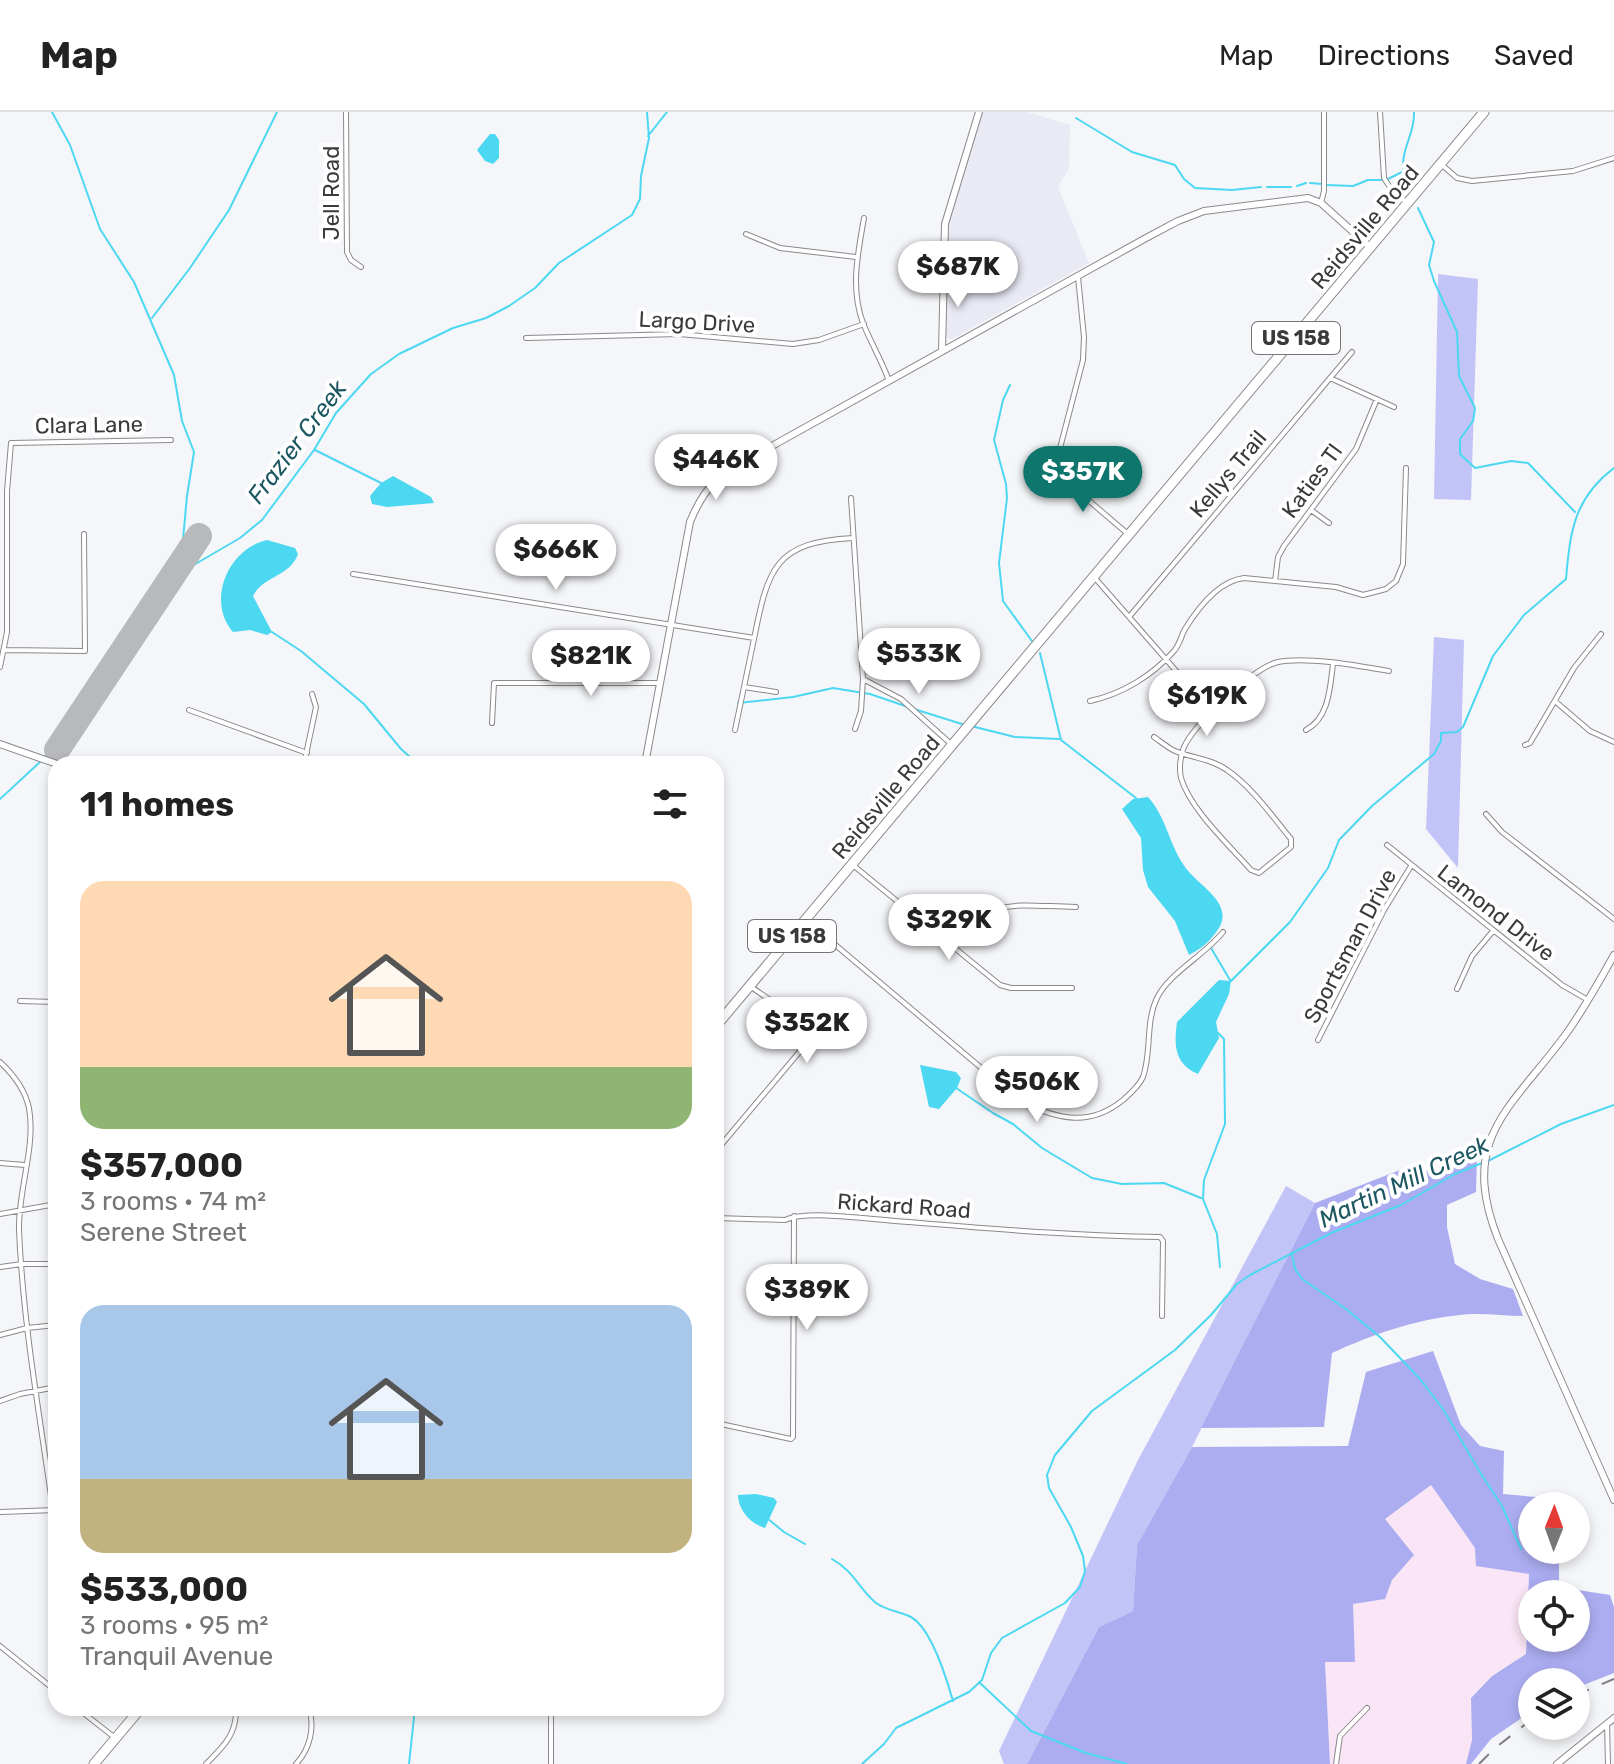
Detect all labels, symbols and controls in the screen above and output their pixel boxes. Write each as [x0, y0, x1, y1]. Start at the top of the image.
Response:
text: Map [40, 32, 118, 78]
text: Map [1219, 39, 1273, 72]
text: Directions [1317, 39, 1450, 72]
text: Saved [1494, 39, 1574, 72]
street label: Jell Road [318, 146, 345, 240]
street label: Reidsville Road [1305, 159, 1425, 295]
pin: $687K [902, 241, 1014, 309]
text: $687K [916, 251, 1000, 282]
street label: Largo Drive [638, 305, 756, 339]
road number: US 158 [1252, 322, 1340, 354]
water label: Frazier Creek [242, 374, 353, 509]
street label: Clara Lane [35, 411, 143, 439]
street label: Kellys Trail [1184, 425, 1272, 523]
pin: $446K [660, 434, 772, 502]
street label: Katies Tl [1276, 439, 1348, 523]
text: $446K [672, 444, 760, 475]
pin: $357K [1027, 446, 1139, 514]
text: $357K [1041, 456, 1125, 487]
pin: $666K [500, 524, 612, 592]
text: $666K [513, 534, 599, 565]
pin: $533K [863, 628, 975, 696]
pin: $821K [535, 630, 647, 698]
text: $533K [876, 638, 962, 669]
text: $821K [550, 640, 632, 671]
pin: $619K [1151, 670, 1263, 738]
text: $619K [1167, 680, 1247, 711]
street label: Reidsville Road [826, 729, 946, 865]
icon: filters [648, 782, 692, 826]
text: 11 homes [80, 784, 234, 825]
street label: Lamond Drive [1432, 859, 1560, 967]
street label: Sportsman Drive [1298, 864, 1402, 1028]
pin: $329K [893, 894, 1005, 962]
text: $329K [906, 904, 992, 935]
road number: US 158 [748, 920, 836, 952]
icon: home [314, 933, 458, 1077]
pin: $352K [751, 997, 863, 1065]
text: $352K [764, 1007, 850, 1038]
pin: $506K [981, 1056, 1093, 1124]
text: $506K [994, 1066, 1080, 1097]
water label: Martin Mill Creek [1314, 1130, 1494, 1234]
text: $357,000 [80, 1145, 243, 1186]
text: 3 rooms · 74 m² [80, 1186, 266, 1217]
street label: Rickard Road [836, 1188, 972, 1224]
text: Serene Street [80, 1217, 247, 1248]
pin: $389K [751, 1264, 863, 1332]
text: $389K [764, 1274, 850, 1305]
icon: home [314, 1357, 458, 1501]
north arrow [1518, 1492, 1590, 1564]
map controls [1518, 1492, 1590, 1740]
text: $533,000 [80, 1569, 248, 1610]
button: locate [1518, 1580, 1590, 1652]
text: 3 rooms · 95 m² [80, 1610, 268, 1641]
text: Tranquil Avenue [80, 1641, 273, 1672]
button: layers [1518, 1668, 1590, 1740]

